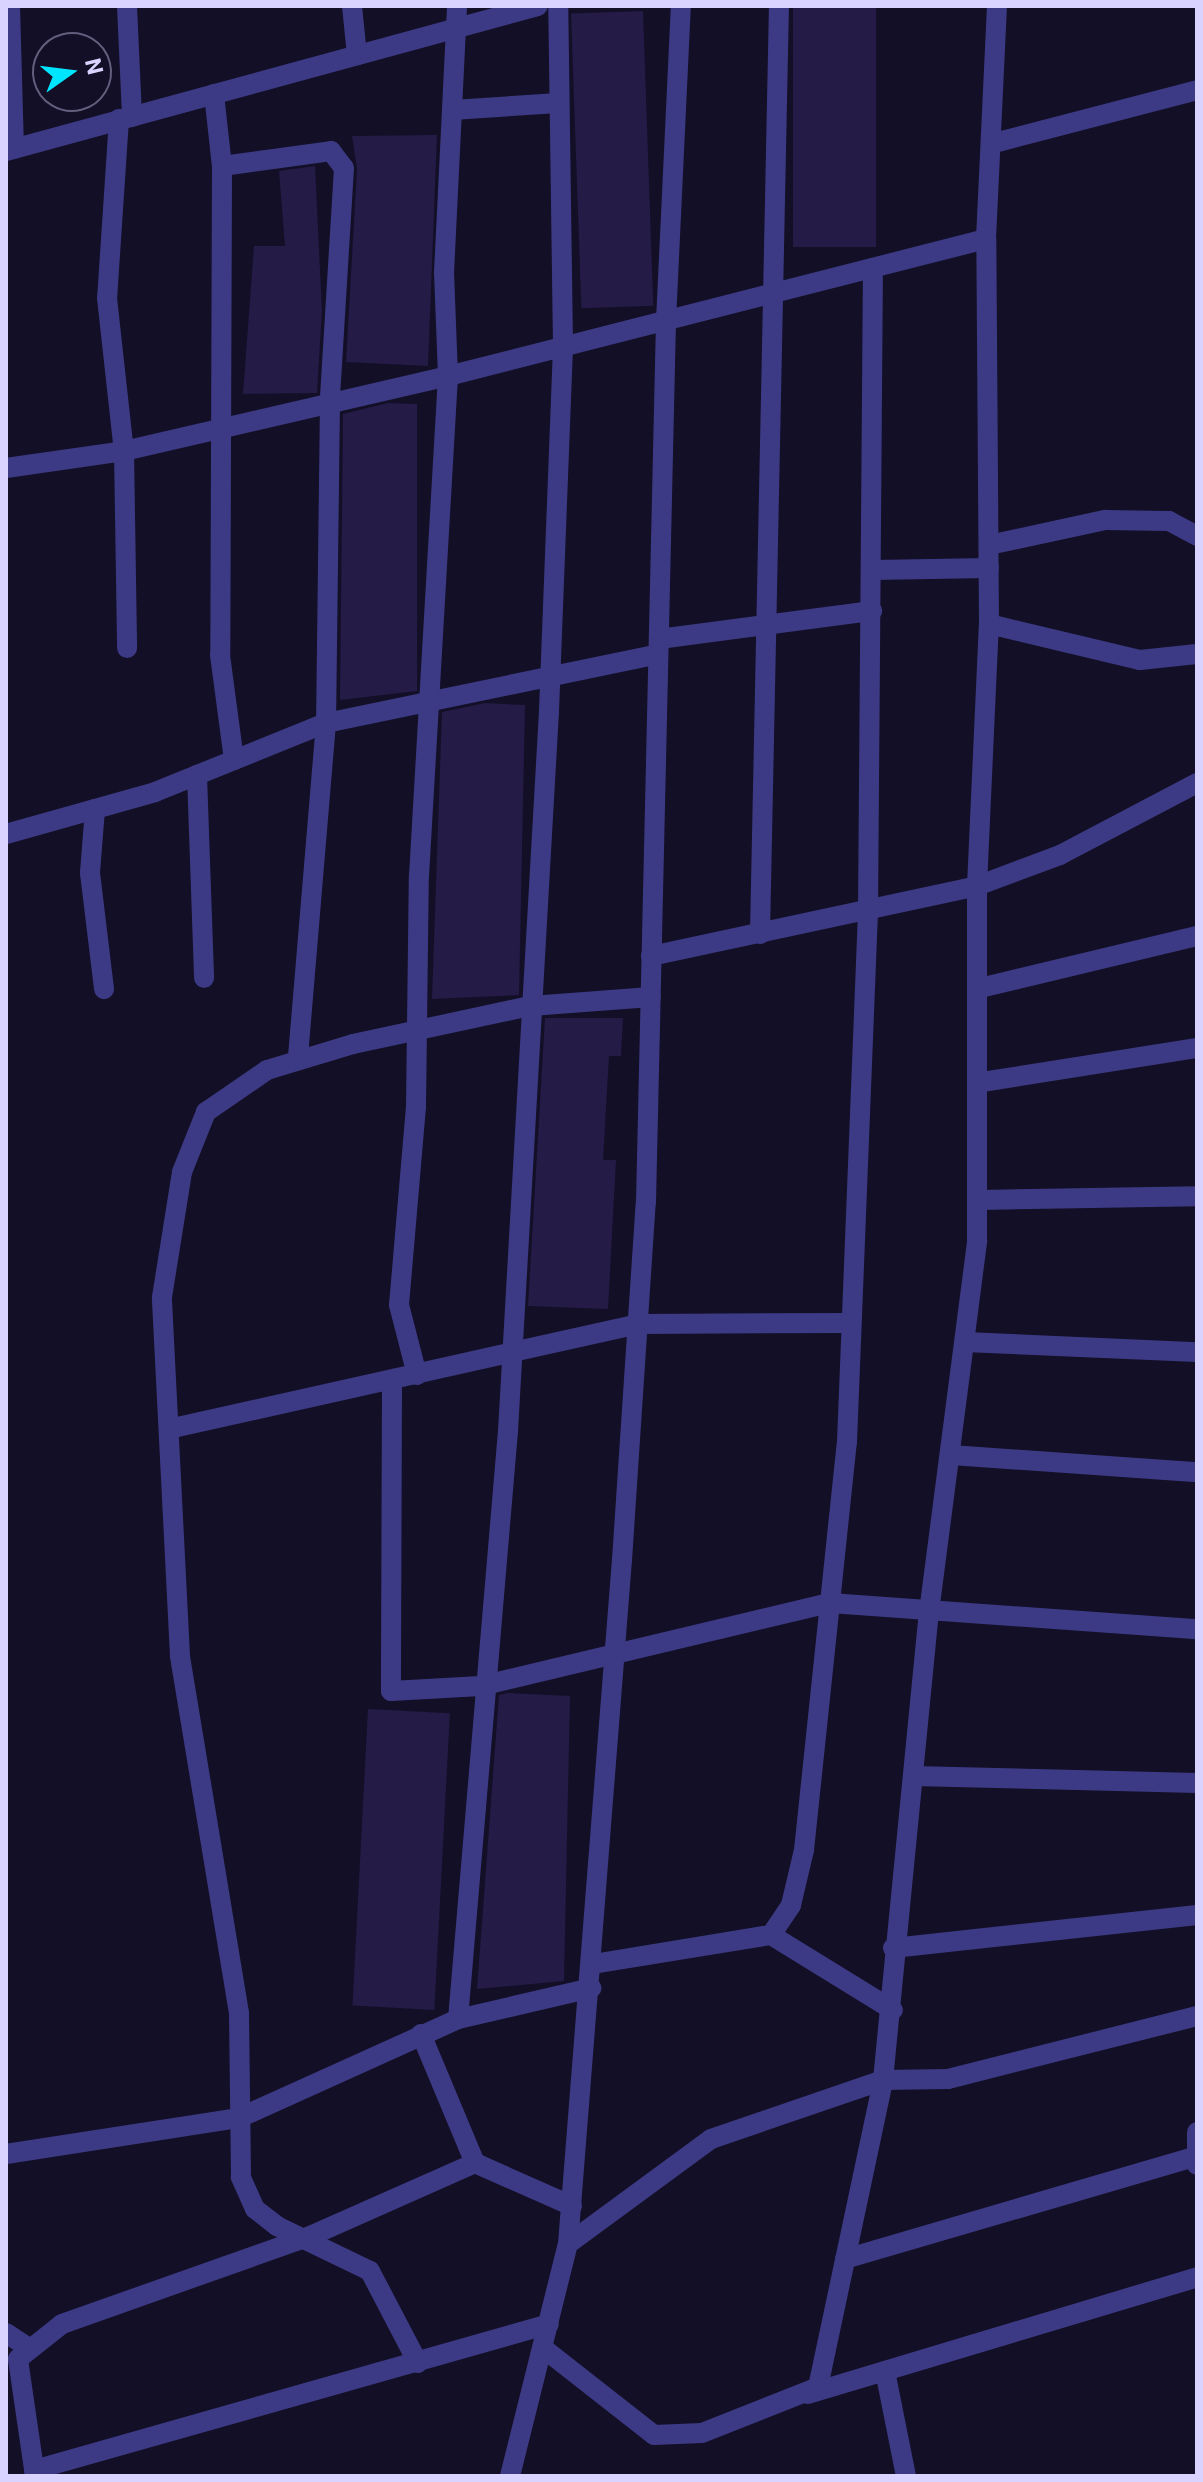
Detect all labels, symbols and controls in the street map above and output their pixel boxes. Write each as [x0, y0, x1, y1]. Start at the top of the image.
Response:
north arrow [32, 32, 112, 112]
text: N [80, 56, 108, 77]

